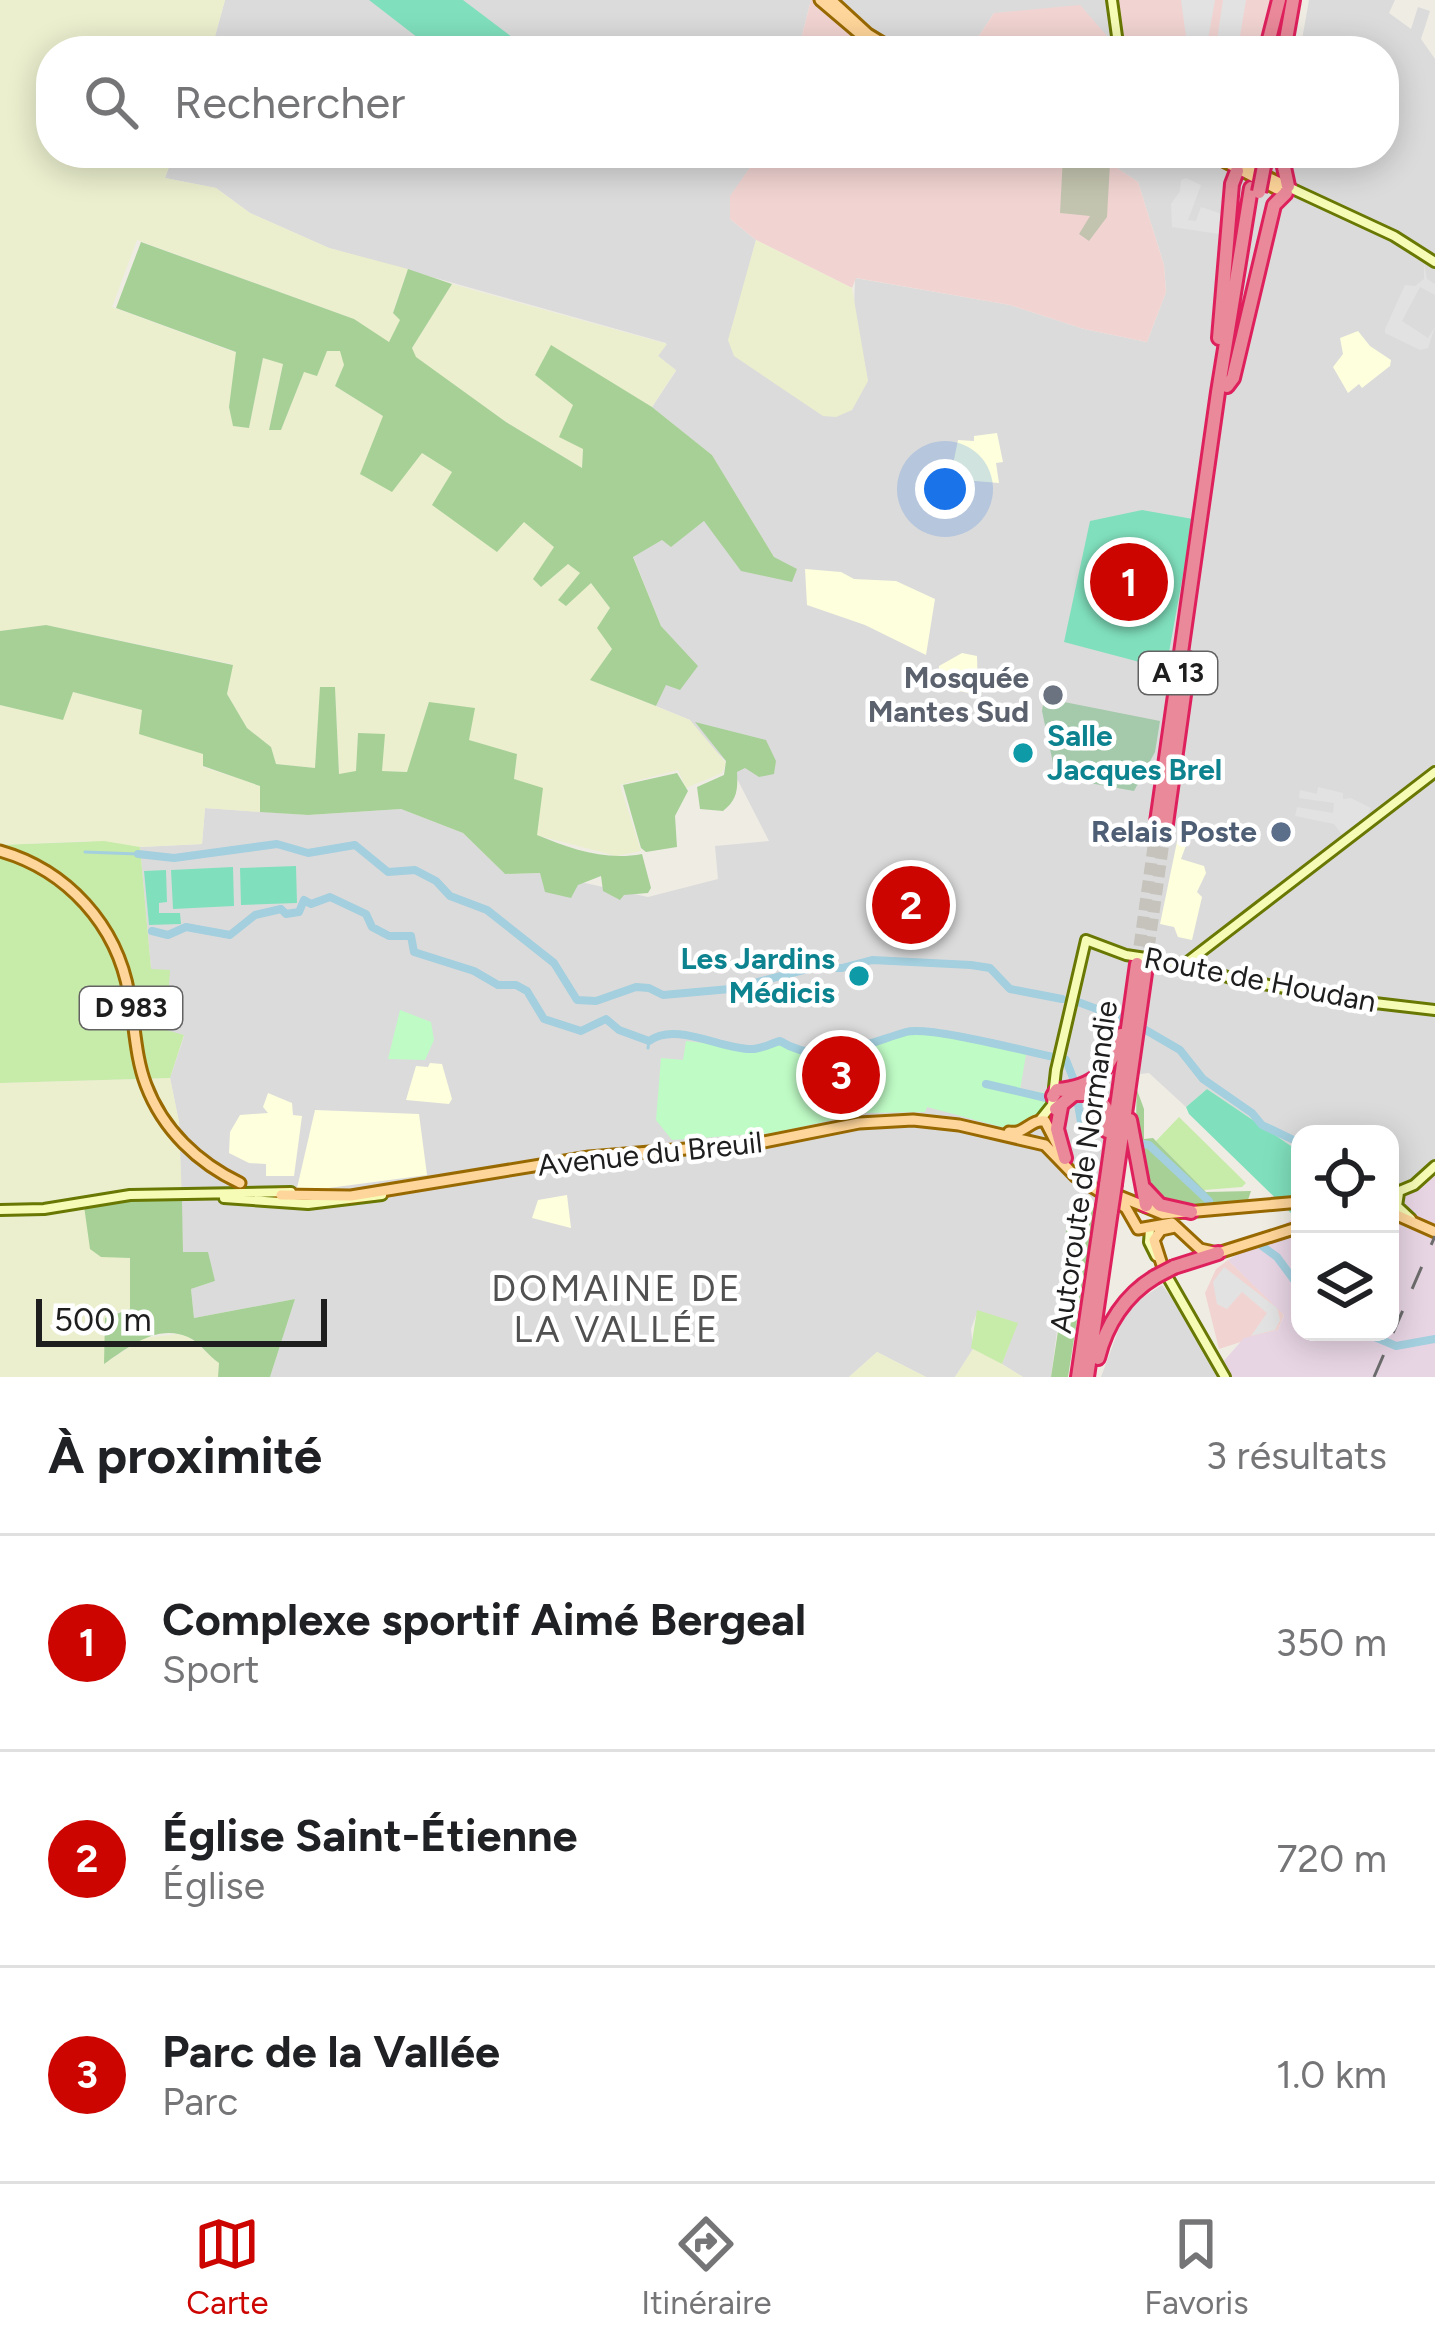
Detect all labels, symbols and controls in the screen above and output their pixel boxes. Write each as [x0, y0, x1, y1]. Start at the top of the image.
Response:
search box [36, 36, 1399, 168]
icon: search [78, 69, 144, 135]
text: Rechercher [174, 75, 405, 129]
your location [915, 459, 975, 519]
pin: 1 [1090, 537, 1168, 627]
road number: A 13 [1139, 652, 1217, 694]
place label: Mosquée Mantes Sud [868, 659, 1029, 730]
marker: Mosquée Mantes Sud [1040, 682, 1066, 708]
place label: Salle Jacques Brel [1047, 717, 1222, 788]
marker: Salle Jacques Brel [1010, 740, 1036, 766]
place label: Relais Poste [1091, 813, 1257, 850]
marker: Relais Poste [1268, 819, 1294, 845]
pin: 2 [872, 860, 950, 950]
street label: Route de Houdan [1141, 939, 1379, 1020]
place label: Les Jardins Médicis [681, 940, 835, 1011]
marker: Les Jardins Médicis [846, 963, 872, 989]
road number: D 983 [80, 987, 182, 1029]
street label: Autoroute de Normandie [1042, 998, 1125, 1336]
pin: 3 [802, 1030, 880, 1120]
street label: Avenue du Breuil [536, 1123, 764, 1184]
map controls [1291, 1125, 1399, 1341]
button: locate [1291, 1125, 1399, 1233]
button: layers [1291, 1233, 1399, 1341]
district label: DOMAINE DE LA VALLÉE [491, 1267, 743, 1351]
scale bar [36, 1293, 327, 1346]
text: 500 m [54, 1300, 152, 1339]
text: À proximité [48, 1425, 322, 1486]
text: 3 résultats [1206, 1432, 1387, 1479]
text: Complexe sportif Aimé Bergeal [162, 1592, 806, 1646]
text: 1 [79, 1619, 95, 1666]
text: 350 m [1276, 1619, 1387, 1666]
text: Sport [162, 1646, 260, 1693]
text: Église Saint-Étienne [162, 1808, 578, 1862]
text: 2 [76, 1835, 98, 1882]
text: 720 m [1276, 1835, 1387, 1882]
text: Église [162, 1862, 265, 1909]
text: Parc de la Vallée [162, 2024, 500, 2078]
text: 3 [76, 2051, 98, 2098]
text: 1.0 km [1276, 2051, 1387, 2098]
text: Parc [162, 2078, 238, 2125]
tab: Carte [186, 2211, 269, 2322]
tab: Itinéraire [641, 2211, 772, 2322]
tab: Favoris [1144, 2211, 1249, 2322]

